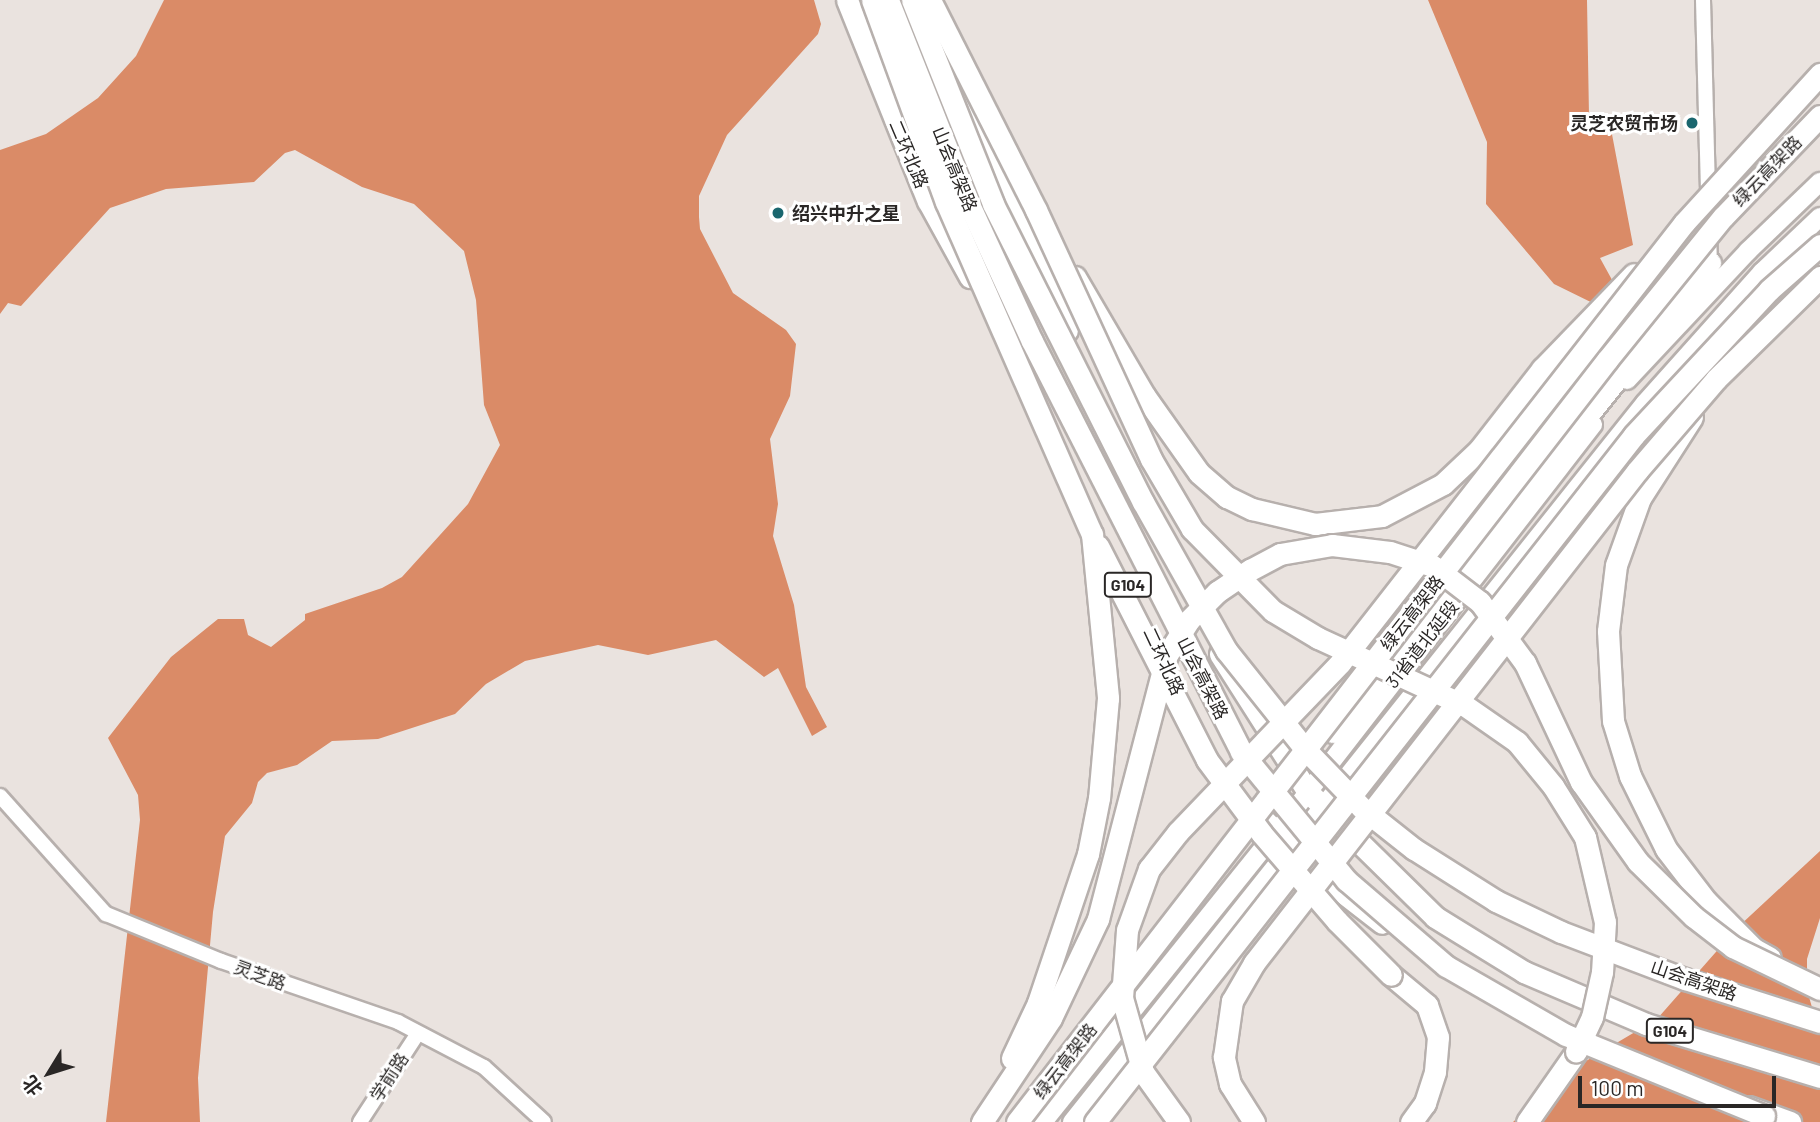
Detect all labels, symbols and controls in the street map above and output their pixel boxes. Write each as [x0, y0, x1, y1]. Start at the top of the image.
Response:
place label: 灵芝农贸市场 [1570, 112, 1678, 134]
marker: 灵芝农贸市场 [1684, 115, 1700, 131]
street label: 二环北路 [885, 117, 933, 191]
street label: 山会高架路 [928, 123, 982, 215]
street label: 绿云高架路 [1728, 131, 1806, 211]
place label: 绍兴中升之星 [792, 202, 900, 224]
marker: 绍兴中升之星 [770, 205, 786, 221]
street label: 绿云高架路 [1376, 571, 1448, 655]
road number: G104 [1104, 572, 1152, 598]
street label: 31省道北延段 [1381, 596, 1463, 692]
street label: 二环北路 [1139, 624, 1189, 698]
street label: 山会高架路 [1173, 633, 1233, 723]
street label: 山会高架路 [1648, 955, 1740, 1005]
street label: 灵芝路 [231, 956, 289, 994]
road number: G104 [1646, 1018, 1694, 1044]
street label: 绿云高架路 [1029, 1019, 1101, 1103]
north arrow [14, 1038, 84, 1108]
street label: 学前路 [365, 1048, 413, 1106]
scale bar [1582, 1062, 1780, 1106]
text: 北 [17, 1072, 47, 1101]
text: 100 m [1591, 1075, 1644, 1100]

